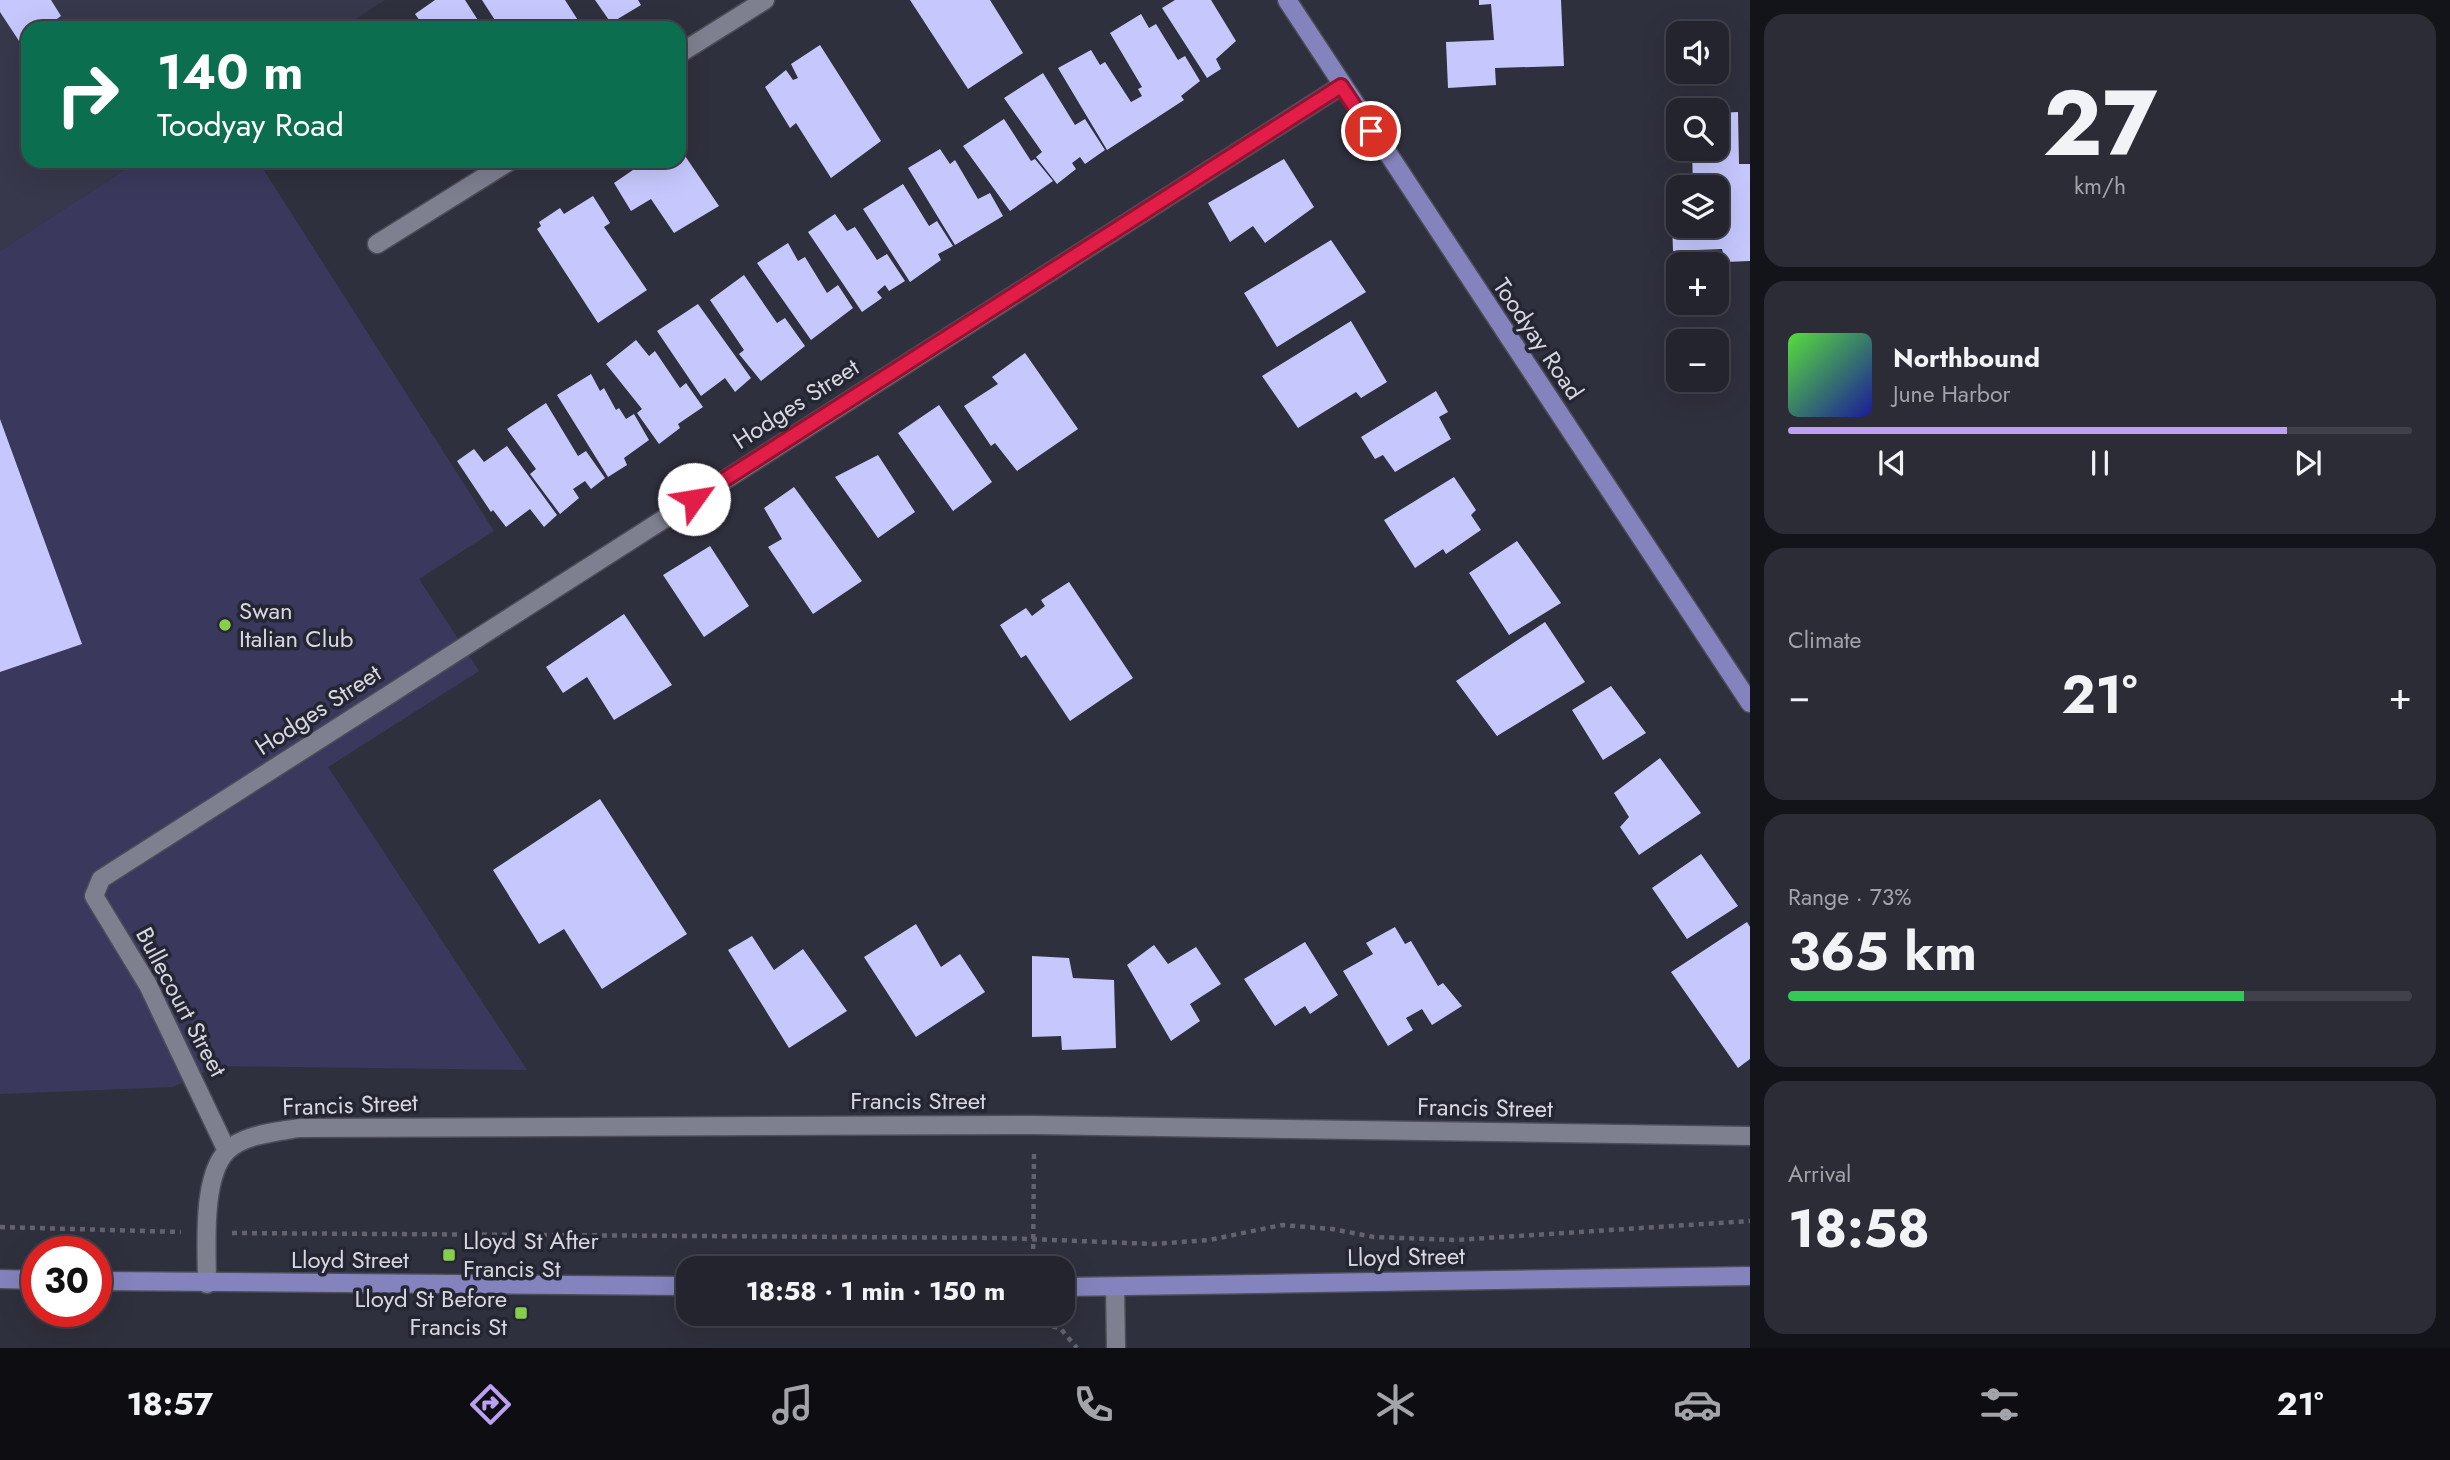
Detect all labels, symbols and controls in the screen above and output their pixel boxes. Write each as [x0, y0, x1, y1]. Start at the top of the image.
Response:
map controls [1666, 21, 1729, 392]
button: sound [1666, 21, 1729, 84]
text: 140 m [157, 37, 303, 107]
icon: right [42, 49, 133, 140]
text: 27 [2043, 58, 2157, 189]
button: search [1666, 98, 1729, 161]
pin [1341, 101, 1401, 161]
text: Toodyay Road [157, 102, 344, 148]
icon: arrive [1352, 112, 1390, 150]
text: km/h [2074, 169, 2126, 203]
button: layers [1666, 175, 1729, 238]
button: + [1666, 252, 1729, 315]
street label: Toodyay Road [1485, 271, 1592, 407]
button: − [1666, 329, 1729, 392]
text: Northbound [1893, 339, 2040, 377]
street label: Hodges Street [726, 350, 866, 458]
text: June Harbor [1893, 377, 2010, 411]
icon: previous [1873, 444, 1911, 482]
icon: pause [2081, 444, 2119, 482]
icon: next [2289, 444, 2327, 482]
position arrow [657, 462, 731, 536]
place label: Swan Italian Club [239, 593, 354, 656]
marker: Swan Italian Club [217, 617, 233, 633]
text: Climate [1788, 623, 1861, 657]
street label: Hodges Street [248, 656, 388, 764]
text: 21° [2062, 657, 2138, 733]
text: − [1788, 668, 1810, 723]
text: + [2389, 668, 2412, 723]
text: Range · 73% [1788, 880, 1912, 914]
text: 365 km [1788, 914, 1977, 990]
street label: Bullecourt Street [127, 921, 236, 1083]
street label: Francis Street [850, 1083, 986, 1118]
street label: Francis Street [282, 1085, 419, 1124]
street label: Francis Street [1417, 1089, 1553, 1126]
text: Arrival [1788, 1157, 1851, 1191]
text: 18:58 [1788, 1191, 1930, 1267]
place label: Lloyd St After Francis St [463, 1223, 599, 1286]
speed limit sign: 30 [21, 1236, 112, 1327]
street label: Lloyd Street [1347, 1238, 1465, 1275]
street label: Lloyd Street [291, 1242, 409, 1277]
marker: Lloyd St After Francis St [441, 1247, 457, 1263]
text: 18:58 · 1 min · 150 m [746, 1272, 1005, 1310]
place label: Lloyd St Before Francis St [354, 1281, 507, 1344]
marker: Lloyd St Before Francis St [513, 1305, 529, 1321]
icon: directions [466, 1380, 515, 1429]
icon: music [768, 1380, 817, 1429]
icon: phone [1069, 1380, 1118, 1429]
icon: climate [1371, 1380, 1420, 1429]
icon: car [1673, 1380, 1722, 1429]
icon: filters [1975, 1380, 2024, 1429]
text: 18:57 [126, 1381, 213, 1427]
text: 21° [2277, 1381, 2323, 1427]

